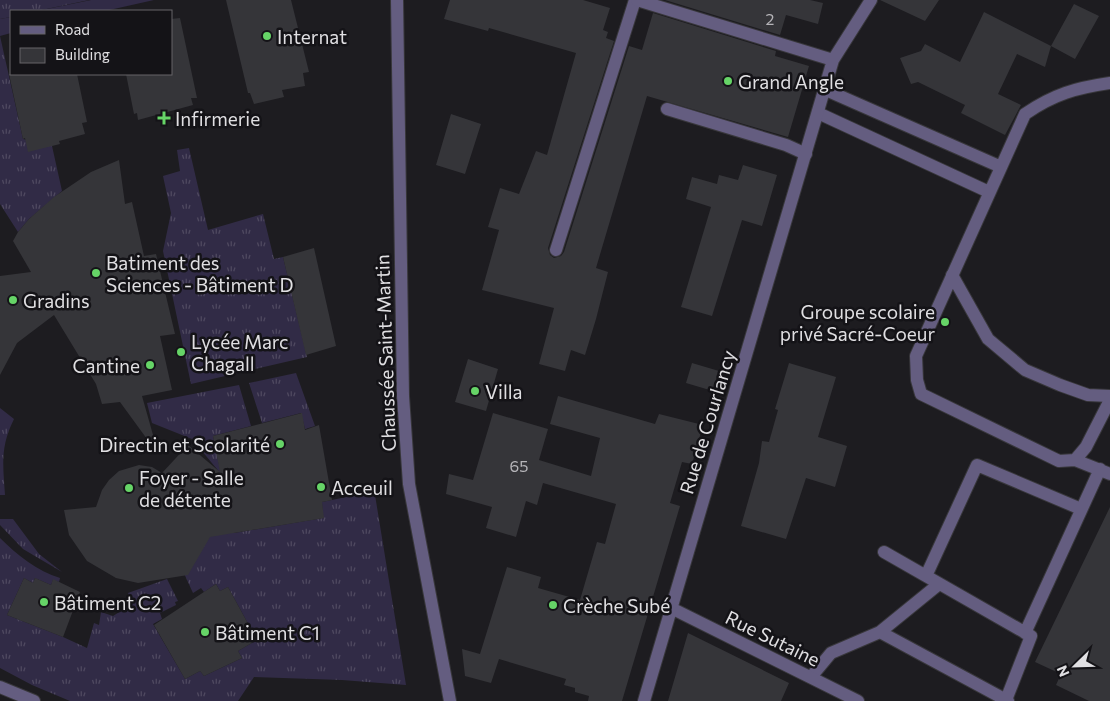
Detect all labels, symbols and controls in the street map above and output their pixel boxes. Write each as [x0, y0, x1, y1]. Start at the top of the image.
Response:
house number: 2 [766, 9, 775, 28]
legend [10, 10, 172, 75]
text: Road [55, 20, 90, 38]
place label: Internat [277, 25, 347, 48]
marker: Internat [261, 30, 273, 42]
text: Building [55, 45, 110, 63]
place label: Grand Angle [738, 70, 844, 93]
marker: Grand Angle [722, 75, 734, 87]
place label: Infirmerie [175, 107, 260, 130]
marker: Infirmerie [157, 111, 171, 125]
place label: Batiment des Sciences - Bâtiment D [106, 251, 293, 296]
street label: Chaussée Saint-Martin [370, 254, 400, 452]
marker: Batiment des Sciences - Bâtiment D [90, 267, 102, 279]
place label: Gradins [23, 289, 90, 312]
marker: Gradins [7, 294, 19, 306]
place label: Groupe scolaire privé Sacré-Coeur [780, 300, 935, 345]
marker: Groupe scolaire privé Sacré-Coeur [939, 316, 951, 328]
place label: Lycée Marc Chagall [191, 330, 289, 375]
marker: Lycée Marc Chagall [175, 346, 187, 358]
street label: Rue de Courlancy [674, 347, 740, 497]
place label: Cantine [73, 354, 140, 377]
marker: Cantine [144, 359, 156, 371]
place label: Villa [485, 380, 523, 403]
marker: Villa [469, 385, 481, 397]
place label: Directin et Scolarité [99, 433, 270, 456]
marker: Directin et Scolarité [274, 438, 286, 450]
house number: 65 [510, 456, 528, 475]
place label: Foyer - Salle de détente [139, 466, 244, 511]
place label: Acceuil [331, 476, 393, 499]
marker: Acceuil [315, 481, 327, 493]
marker: Foyer - Salle de détente [123, 482, 135, 494]
place label: Bâtiment C2 [54, 591, 161, 614]
place label: Crèche Subé [563, 594, 670, 617]
marker: Bâtiment C2 [38, 596, 50, 608]
marker: Crèche Subé [547, 599, 559, 611]
street label: Rue Sutaine [722, 605, 824, 671]
place label: Bâtiment C1 [215, 621, 320, 644]
marker: Bâtiment C1 [199, 626, 211, 638]
north arrow [1050, 641, 1100, 691]
text: N [1053, 663, 1072, 679]

